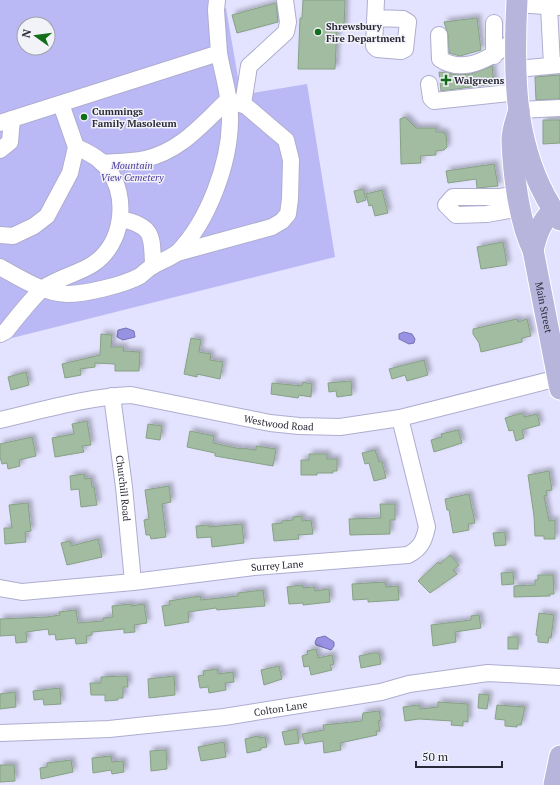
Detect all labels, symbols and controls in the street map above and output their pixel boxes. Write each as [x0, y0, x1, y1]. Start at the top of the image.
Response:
north arrow [16, 16, 56, 56]
place label: Shrewsbury Fire Department [326, 20, 405, 45]
text: N [18, 27, 34, 39]
marker: Shrewsbury Fire Department [313, 27, 323, 37]
place label: Walgreens [454, 74, 505, 87]
marker: Walgreens [441, 75, 451, 85]
place label: Cummings Family Masoleum [92, 105, 177, 130]
marker: Cummings Family Masoleum [79, 112, 89, 122]
park label: Mountain View Cemetery [101, 159, 164, 184]
street label: Main Street [533, 281, 556, 334]
street label: Westwood Road [243, 411, 314, 433]
street label: Churchill Road [113, 454, 134, 522]
street label: Surrey Lane [250, 557, 304, 574]
street label: Colton Lane [253, 697, 308, 719]
scale bar [416, 743, 502, 769]
text: 50 m [422, 749, 449, 764]

